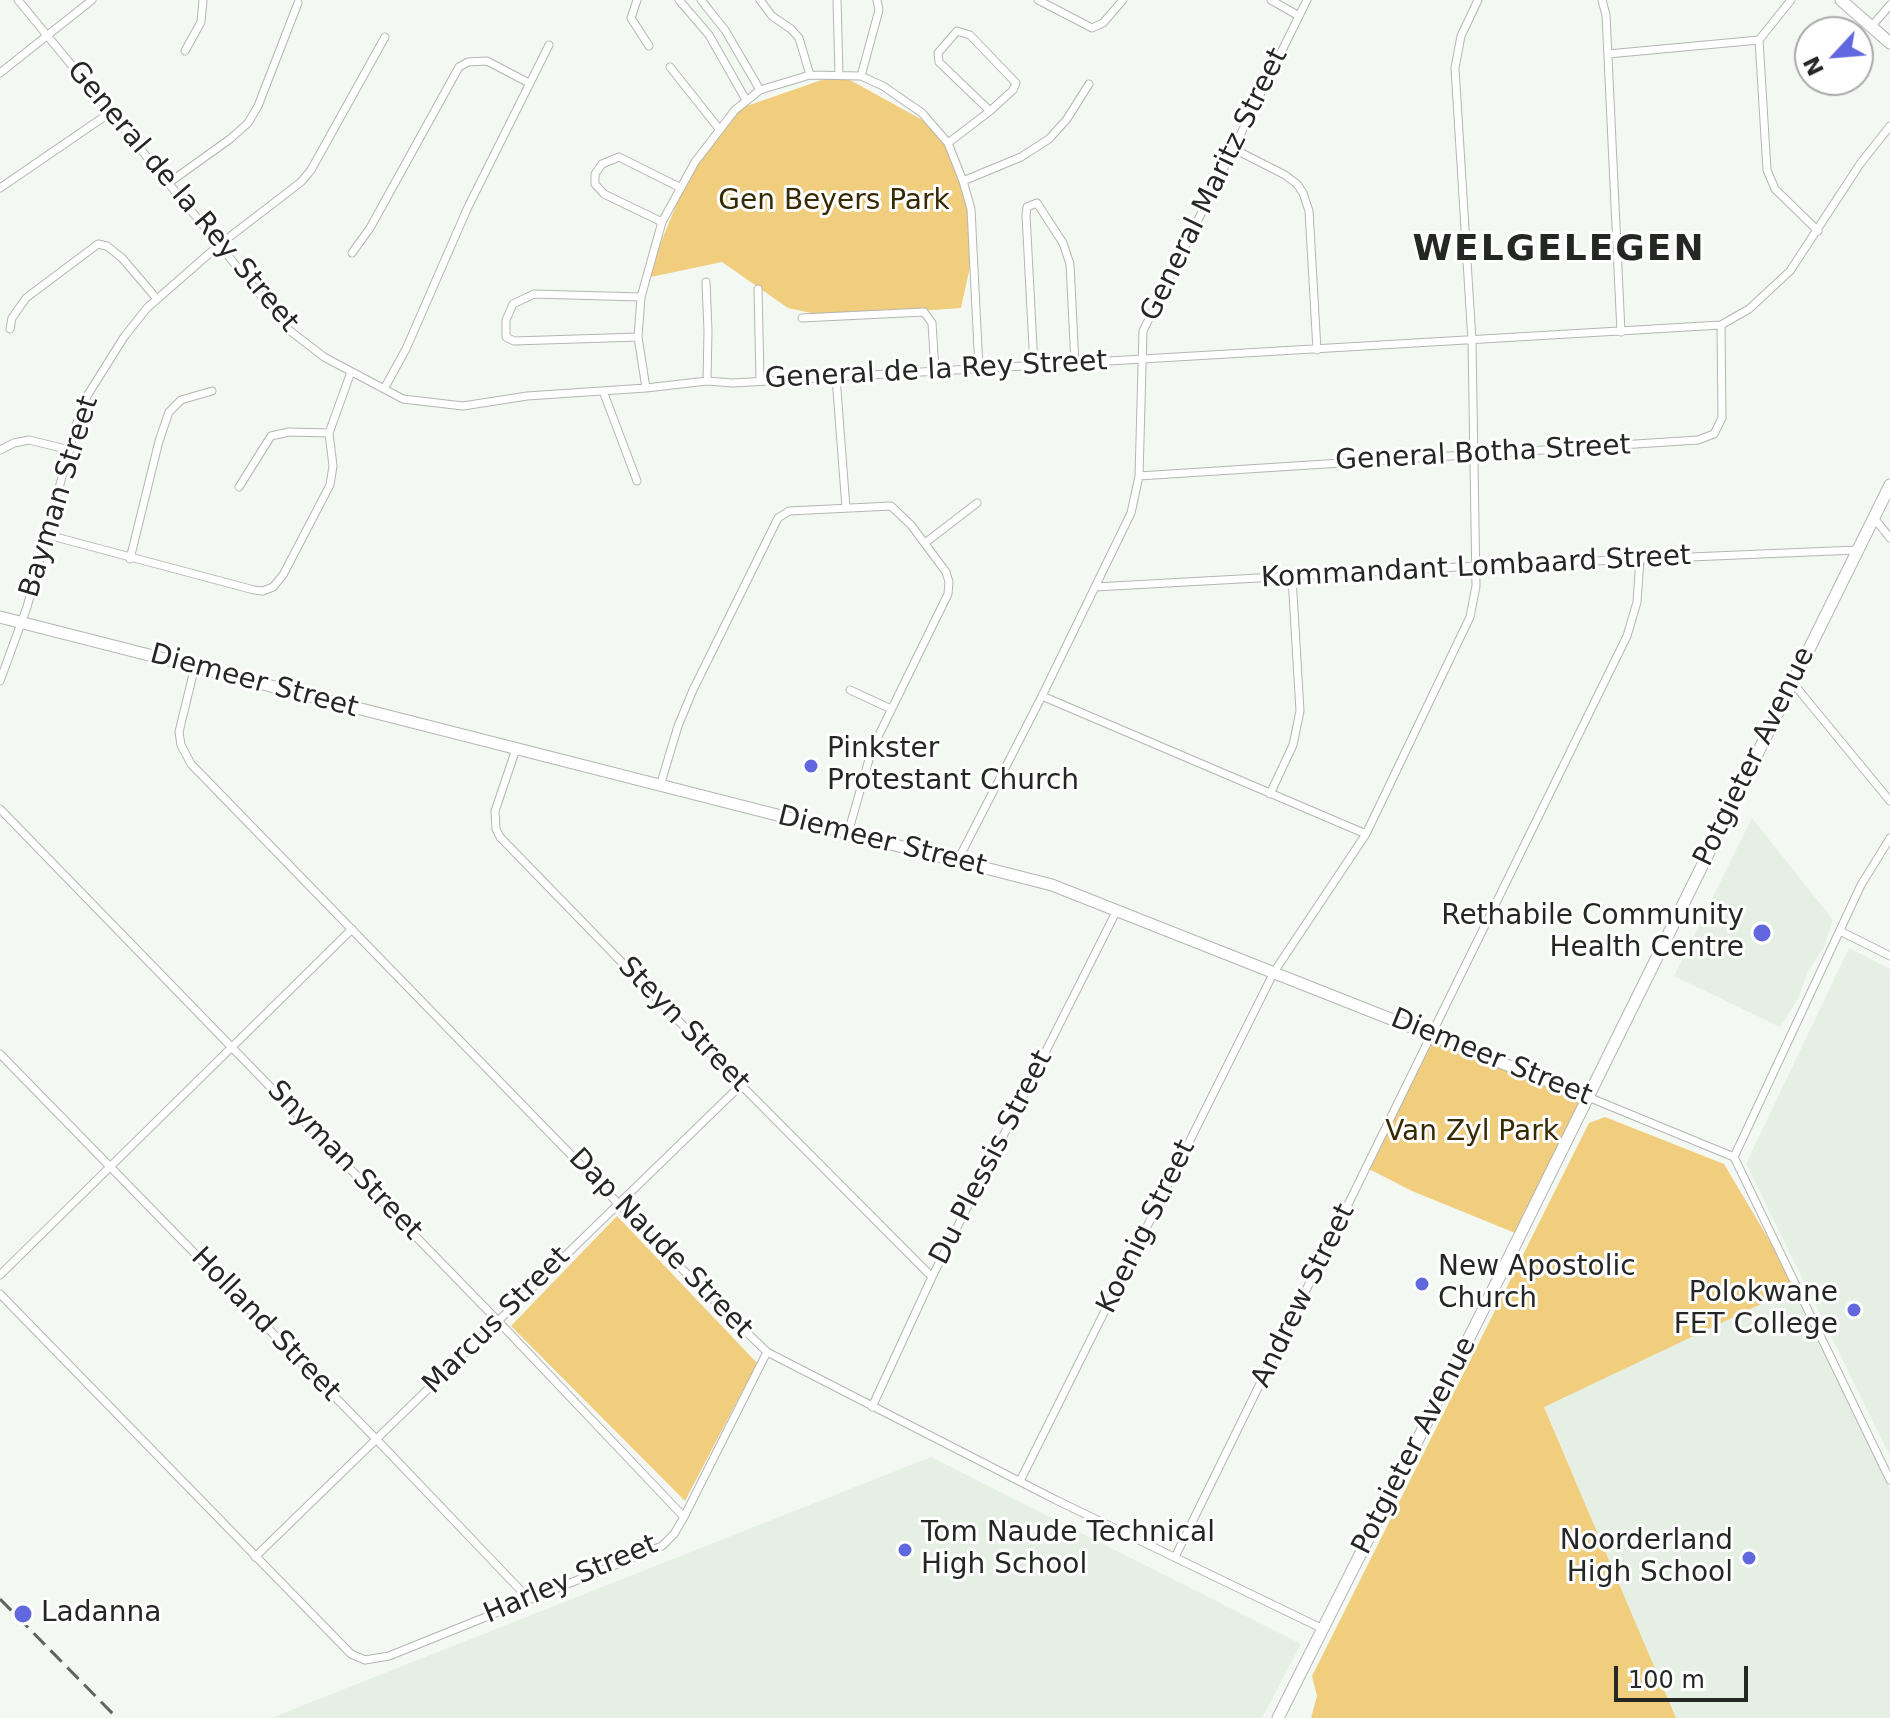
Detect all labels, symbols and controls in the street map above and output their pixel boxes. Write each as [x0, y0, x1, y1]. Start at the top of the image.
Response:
north arrow [1794, 16, 1874, 96]
street label: General Maritz Street [1134, 43, 1296, 327]
text: N [1799, 52, 1829, 80]
street label: General de la Rey Street [59, 55, 305, 339]
park label: Gen Beyers Park [718, 185, 950, 219]
district label: WELGELEGEN [1412, 229, 1706, 273]
street label: General de la Rey Street [764, 345, 1108, 397]
street label: Bayman Street [13, 392, 107, 602]
street label: General Botha Street [1335, 429, 1631, 479]
street label: Kommandant Lombaard Street [1260, 540, 1692, 596]
street label: Diemeer Street [146, 638, 362, 726]
street label: Potgieter Avenue [1687, 642, 1823, 872]
place label: Pinkster Protestant Church [827, 733, 1079, 799]
marker: Pinkster Protestant Church [802, 757, 820, 775]
street label: Diemeer Street [774, 800, 990, 884]
place label: Rethabile Community Health Centre [1441, 900, 1744, 966]
marker: Rethabile Community Health Centre [1751, 922, 1773, 944]
street label: Steyn Street [610, 951, 756, 1099]
street label: Diemeer Street [1386, 1002, 1596, 1114]
street label: Du Plessis Street [924, 1045, 1060, 1271]
street label: Snyman Street [260, 1074, 428, 1248]
park label: Van Zyl Park [1385, 1116, 1559, 1150]
street label: Koenig Street [1091, 1135, 1203, 1319]
street label: Dap Naude Street [561, 1142, 759, 1346]
street label: Andrew Street [1245, 1199, 1363, 1393]
street label: Holland Street [183, 1241, 347, 1409]
street label: Marcus Street [417, 1241, 577, 1401]
place label: New Apostolic Church [1438, 1251, 1636, 1317]
marker: New Apostolic Church [1413, 1275, 1431, 1293]
place label: Polokwane FET College [1674, 1277, 1838, 1343]
marker: Polokwane FET College [1845, 1301, 1863, 1319]
street label: Potgieter Avenue [1346, 1332, 1484, 1560]
place label: Tom Naude Technical High School [921, 1517, 1215, 1583]
place label: Noorderland High School [1560, 1525, 1733, 1591]
street label: Harley Street [479, 1528, 663, 1632]
marker: Tom Naude Technical High School [896, 1541, 914, 1559]
marker: Noorderland High School [1740, 1549, 1758, 1567]
place label: Ladanna [41, 1597, 161, 1631]
marker: Ladanna [12, 1603, 34, 1625]
scale bar [1618, 1650, 1752, 1700]
text: 100 m [1628, 1666, 1705, 1694]

